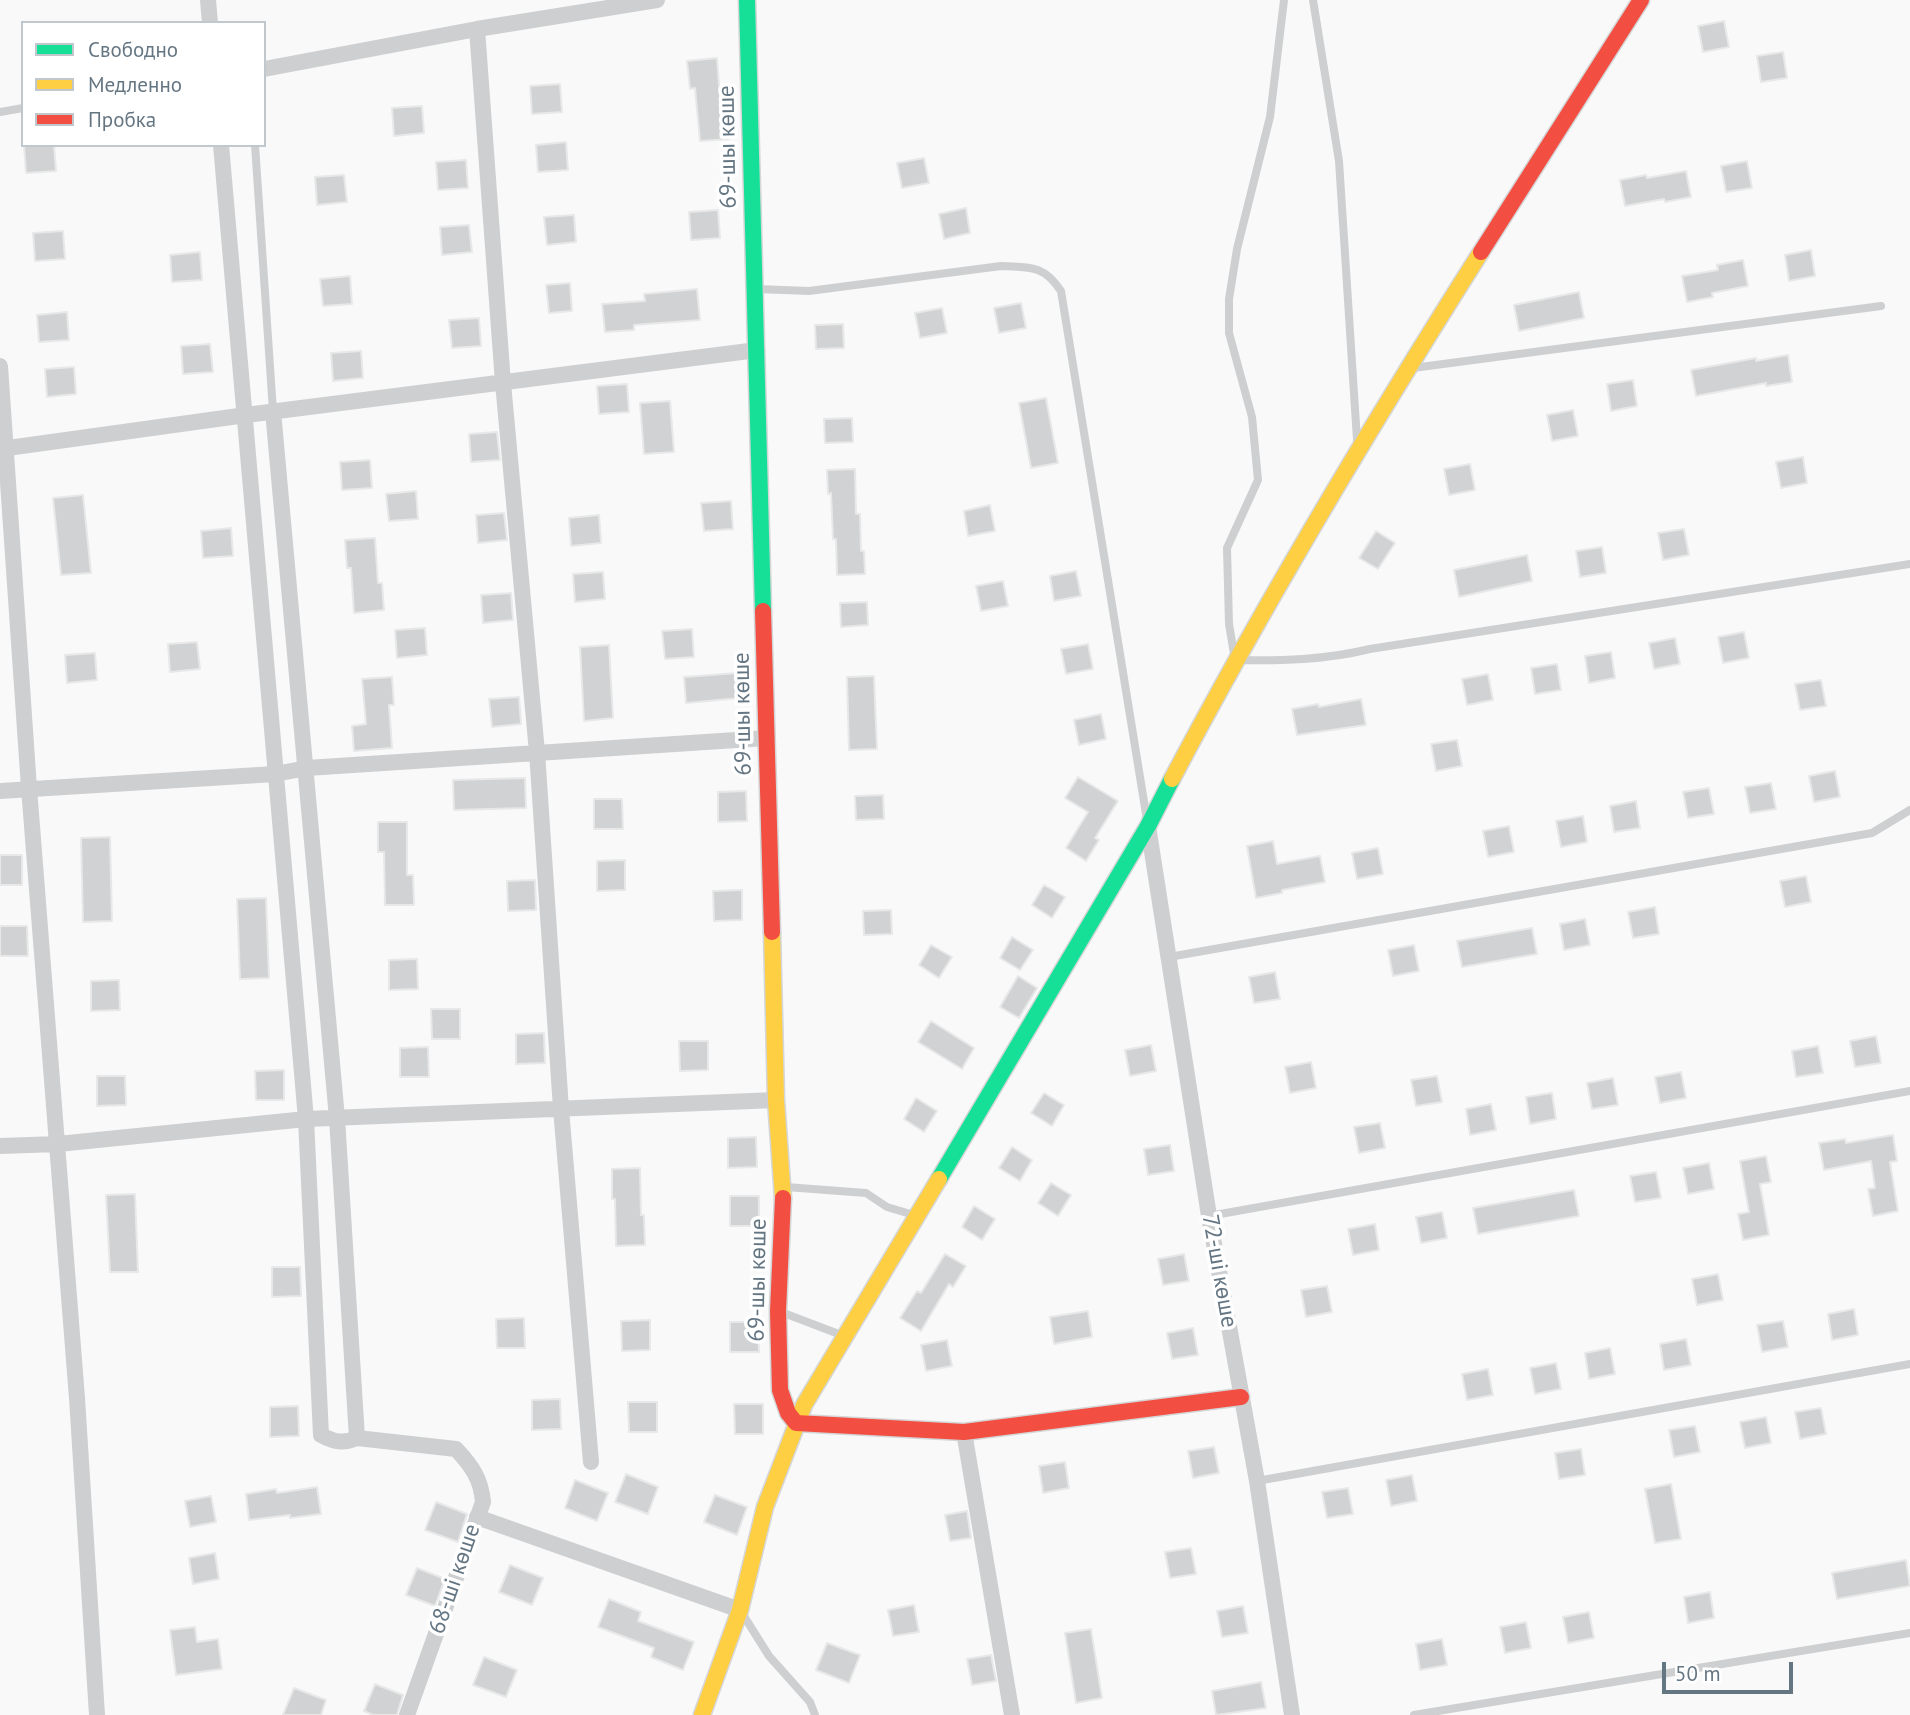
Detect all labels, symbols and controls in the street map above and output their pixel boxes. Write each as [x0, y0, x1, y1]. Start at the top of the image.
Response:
legend [21, 21, 266, 147]
text: Свободно [88, 36, 178, 63]
text: Медленно [88, 71, 182, 98]
street label: 69-шы көше [713, 85, 743, 209]
text: Пробка [88, 106, 156, 133]
street label: 69-шы көше [728, 652, 758, 776]
street label: 72-ші көше [1195, 1212, 1243, 1330]
street label: 69-шы көше [743, 1218, 773, 1342]
street label: 68-ші көше [423, 1520, 487, 1638]
scale bar [1665, 1648, 1796, 1692]
text: 50 m [1675, 1660, 1721, 1687]

